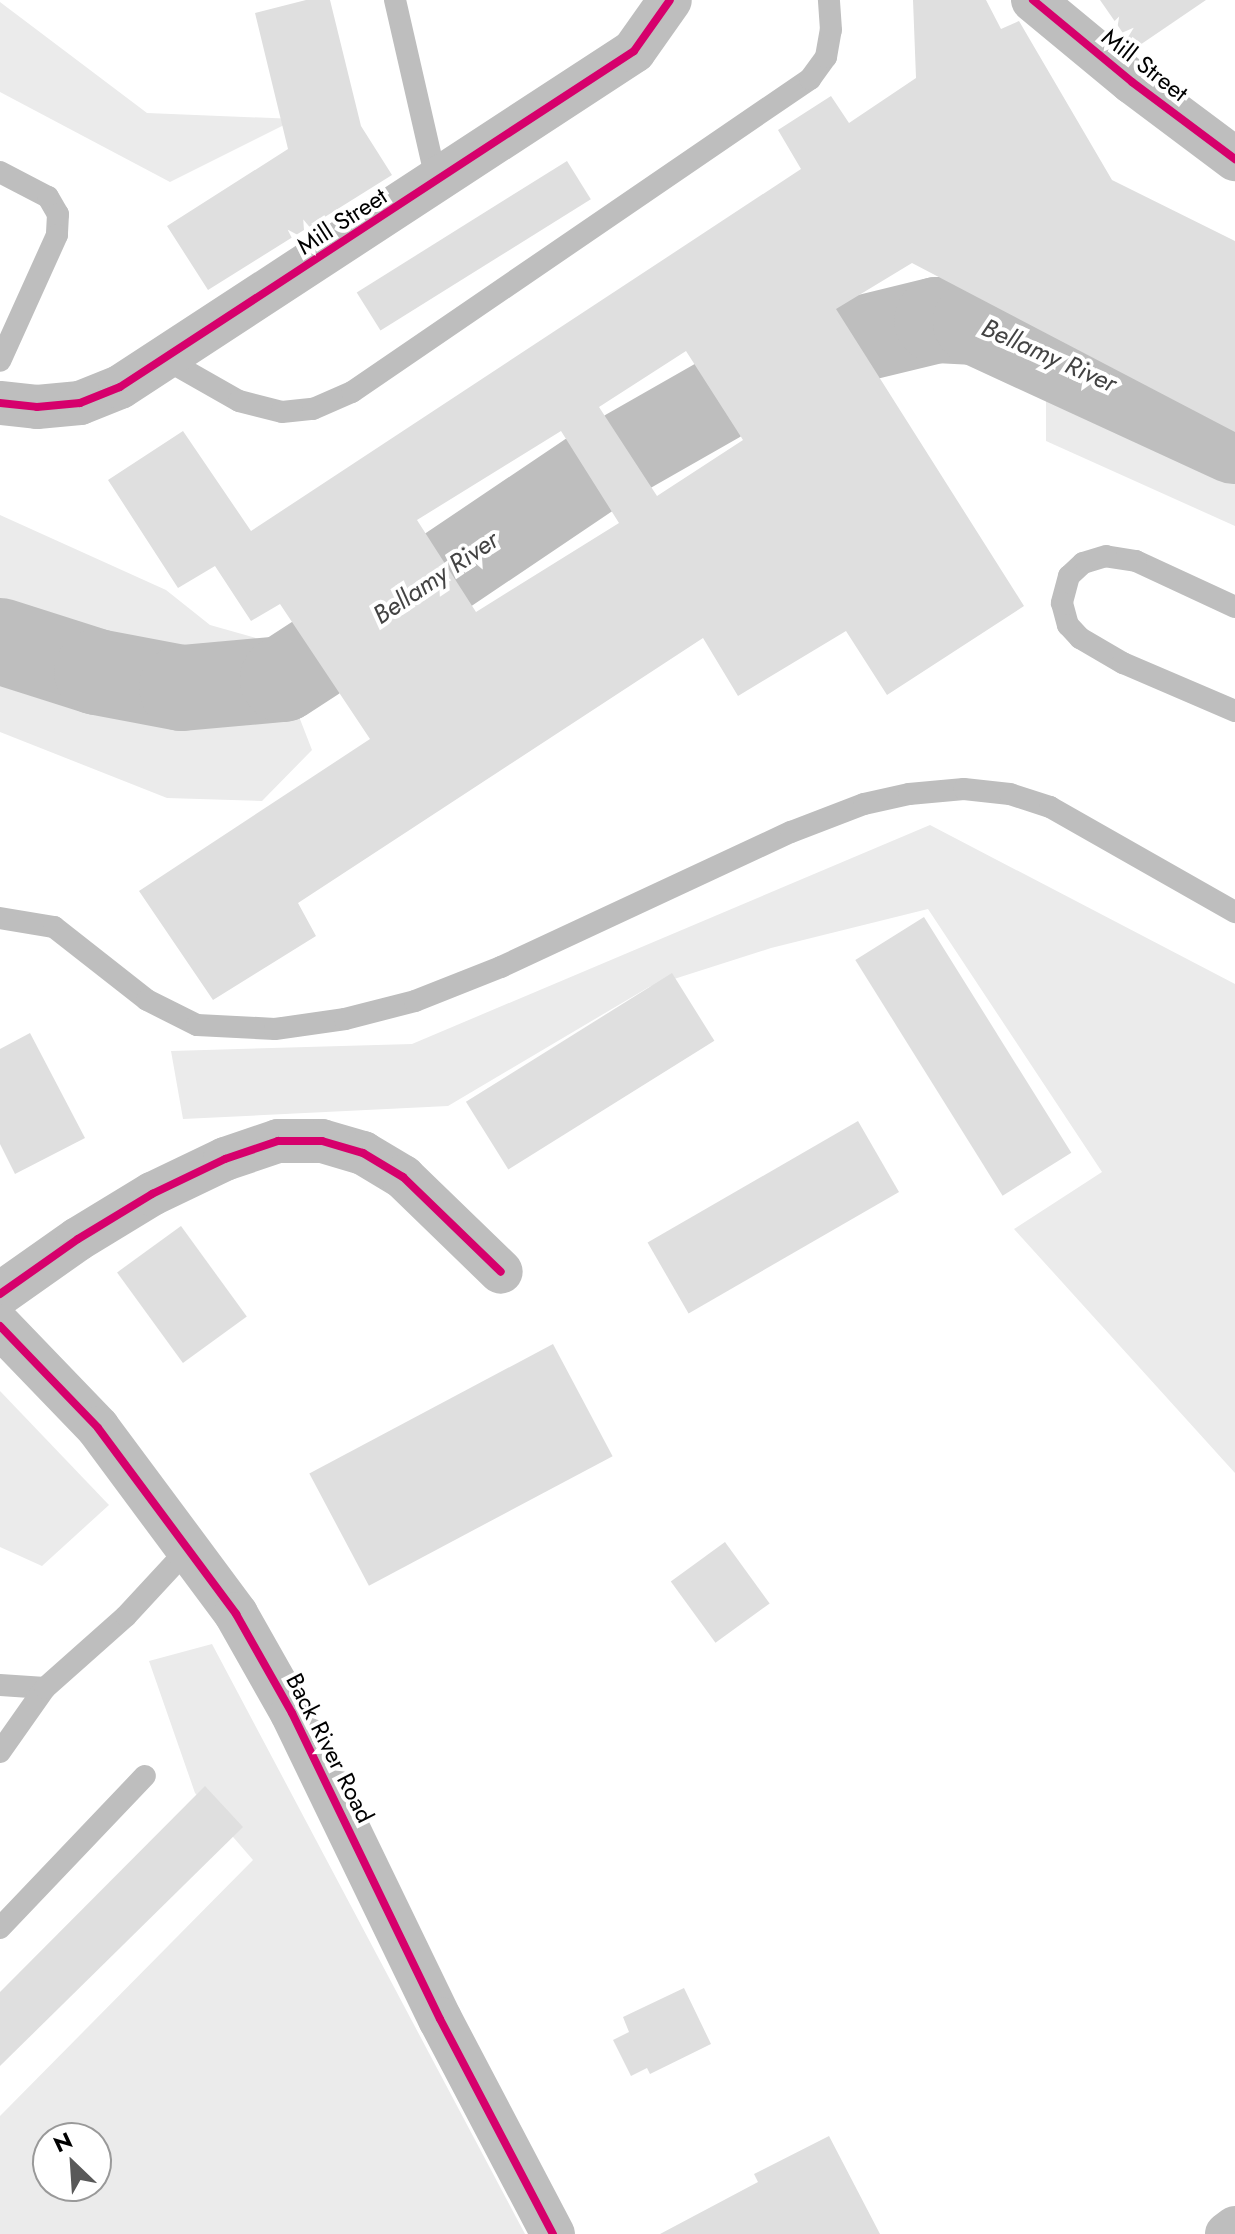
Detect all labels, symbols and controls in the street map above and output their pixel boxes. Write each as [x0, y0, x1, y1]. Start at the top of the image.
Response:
street label: Mill Street [1096, 23, 1194, 107]
street label: Mill Street [292, 181, 392, 261]
water label: Bellamy River [977, 312, 1121, 400]
water label: Bellamy River [367, 525, 505, 631]
street label: Back River Road [280, 1669, 380, 1827]
north arrow [32, 2122, 112, 2202]
text: N [48, 2124, 77, 2160]

